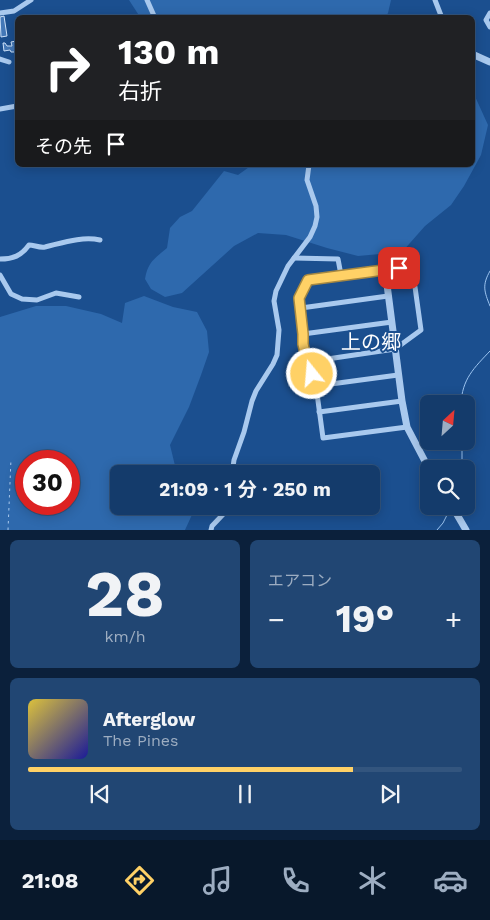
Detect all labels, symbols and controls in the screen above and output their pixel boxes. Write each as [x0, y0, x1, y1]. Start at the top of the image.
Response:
text: 130 m [118, 31, 219, 73]
icon: right [35, 35, 100, 100]
text: 右折 [118, 79, 162, 104]
icon: arrive [102, 130, 130, 158]
text: その先 [35, 135, 92, 158]
pin [378, 247, 420, 289]
icon: arrive [385, 254, 413, 282]
district label: 上の郷 [341, 330, 401, 354]
position arrow [285, 347, 337, 399]
north arrow [420, 395, 475, 450]
map controls [420, 395, 475, 515]
speed limit sign: 30 [15, 450, 80, 515]
button: search [420, 460, 475, 515]
text: 21:09 · 1 分 · 250 m [159, 478, 331, 501]
text: 28 [85, 556, 165, 632]
text: エアコン [268, 571, 332, 590]
text: 19° [336, 597, 394, 641]
text: − [268, 603, 285, 636]
text: + [445, 603, 462, 636]
text: km/h [104, 627, 146, 646]
text: Afterglow [103, 708, 195, 731]
text: The Pines [103, 731, 179, 750]
icon: previous [86, 780, 114, 808]
icon: pause [231, 780, 259, 808]
icon: next [376, 780, 404, 808]
icon: directions [122, 863, 157, 898]
icon: music [200, 863, 235, 898]
icon: phone [278, 863, 313, 898]
icon: climate [355, 863, 390, 898]
icon: car [433, 863, 468, 898]
text: 21:08 [21, 868, 79, 893]

